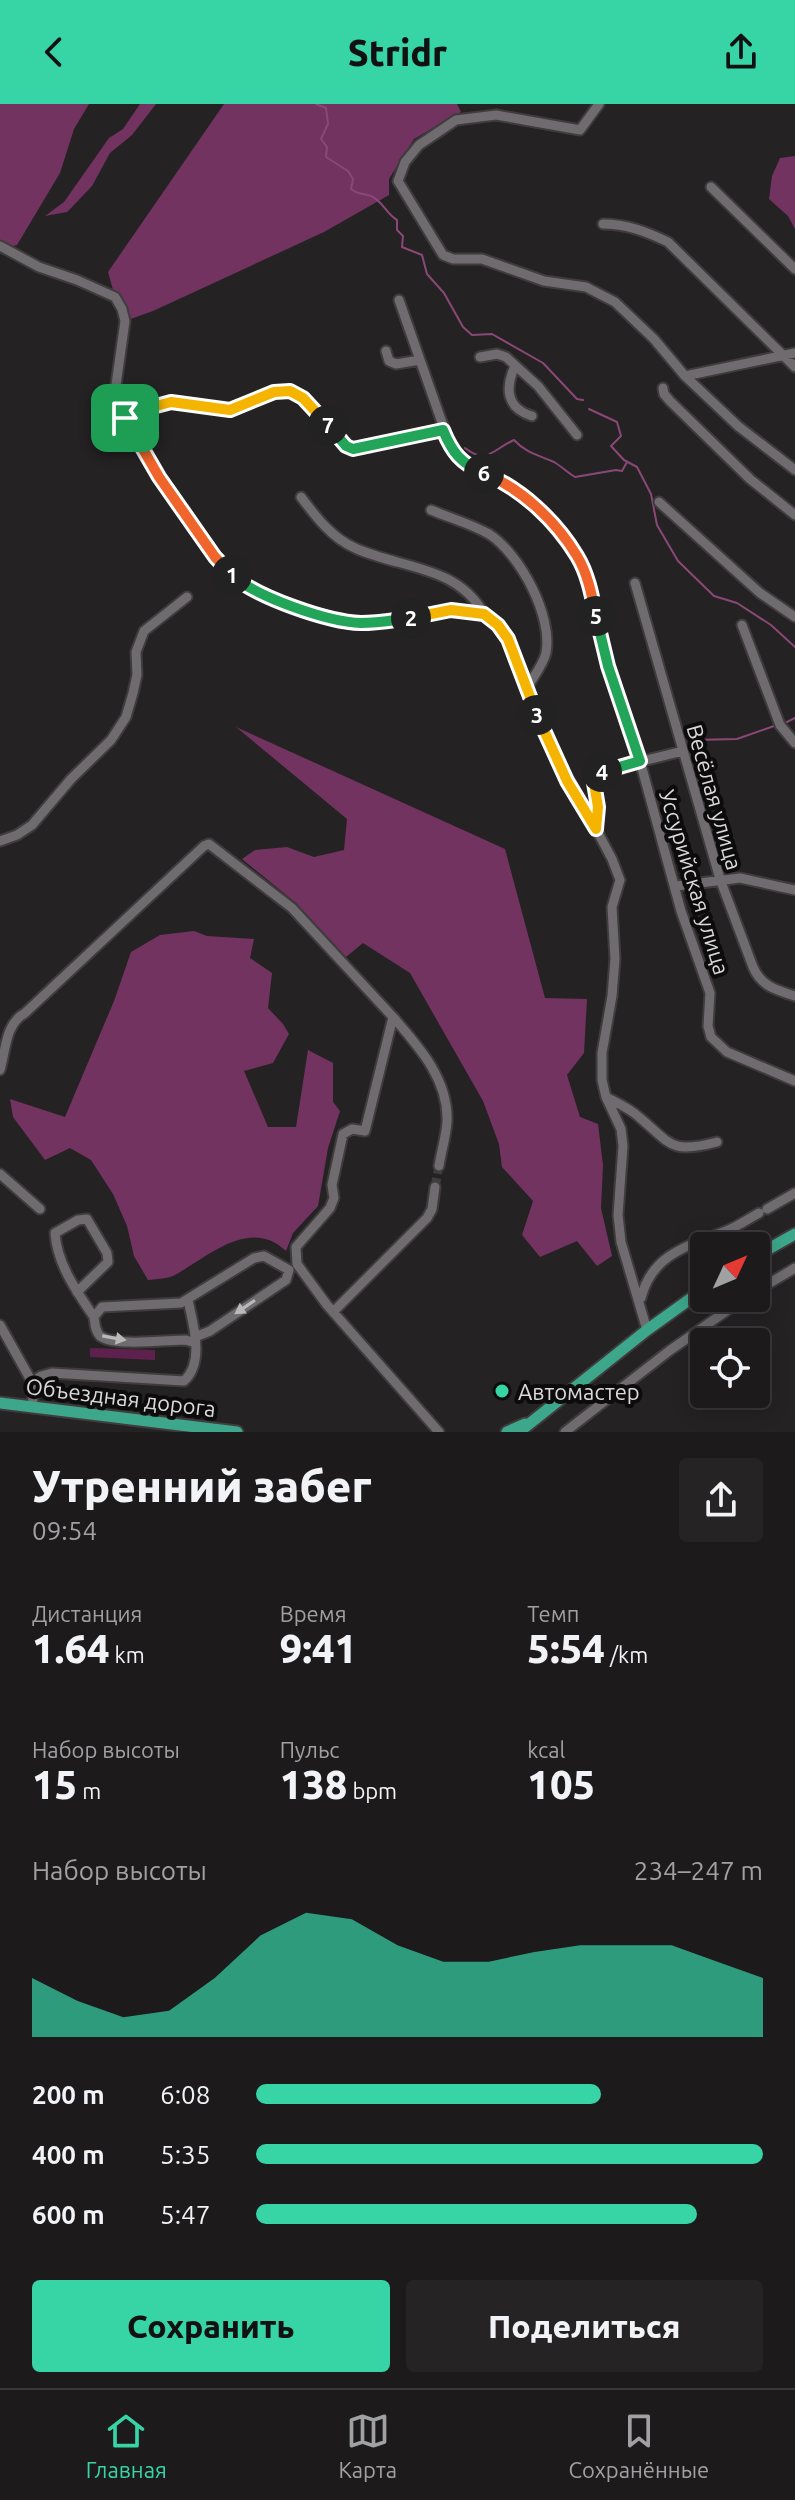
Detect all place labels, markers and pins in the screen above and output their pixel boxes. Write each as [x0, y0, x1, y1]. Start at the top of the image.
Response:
pin [91, 384, 159, 452]
pin: 7 [308, 405, 348, 445]
pin: 6 [464, 453, 504, 493]
pin: 1 [212, 555, 252, 595]
pin: 5 [576, 596, 616, 636]
pin: 2 [391, 598, 431, 638]
pin: 3 [517, 695, 557, 735]
pin: 4 [582, 752, 622, 792]
place label: Автомастер [518, 1379, 640, 1404]
marker: Автомастер [493, 1382, 511, 1400]

